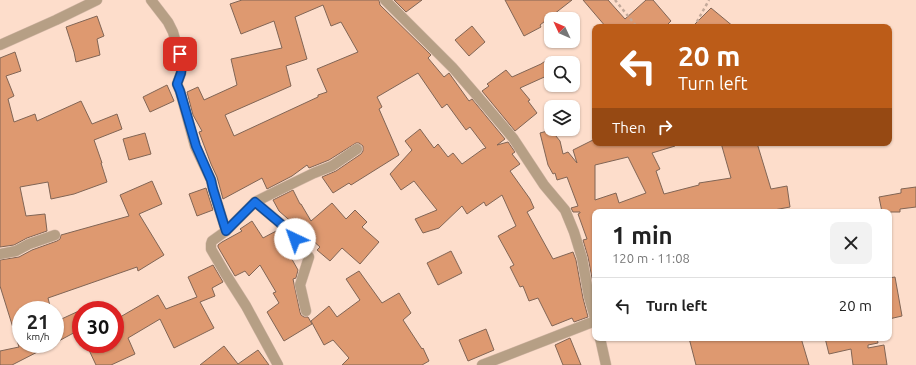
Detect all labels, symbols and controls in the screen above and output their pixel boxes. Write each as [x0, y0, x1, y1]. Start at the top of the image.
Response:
north arrow [544, 12, 580, 48]
map controls [544, 12, 580, 136]
pin [163, 37, 197, 71]
icon: left [612, 40, 664, 92]
text: 20 m [678, 40, 740, 71]
icon: arrive [169, 43, 191, 65]
button: search [544, 56, 580, 92]
text: Turn left [678, 73, 748, 93]
button: layers [544, 100, 580, 136]
icon: right [654, 116, 676, 138]
text: Then [612, 119, 646, 136]
position arrow [274, 218, 316, 260]
text: 1 min [612, 222, 673, 249]
button: close [830, 222, 872, 264]
text: 120 m · 11:08 [612, 251, 690, 265]
icon: left [612, 295, 634, 317]
text: Turn left [646, 297, 707, 314]
text: 20 m [839, 297, 872, 314]
speed limit sign: 30 [72, 301, 124, 353]
text: 21 [27, 310, 49, 333]
text: km/h [26, 331, 50, 342]

